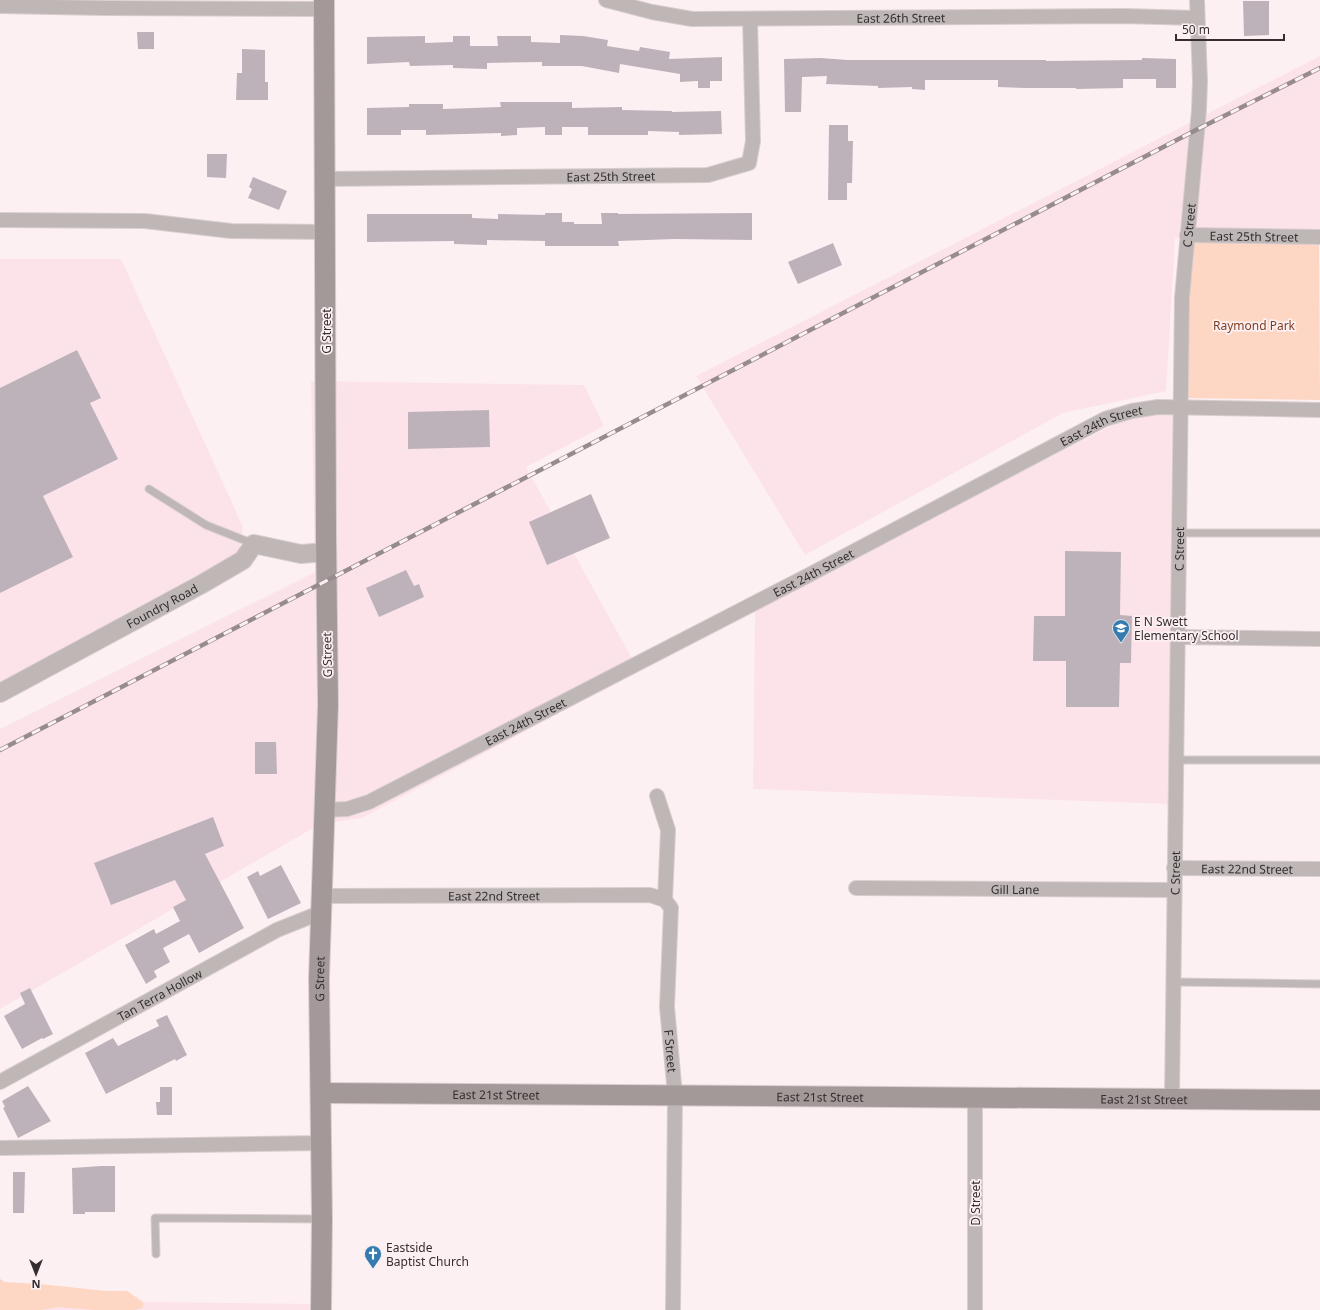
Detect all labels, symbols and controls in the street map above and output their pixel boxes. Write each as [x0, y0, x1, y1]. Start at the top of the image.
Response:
street label: East 26th Street [856, 9, 946, 26]
scale bar [1176, 16, 1284, 42]
text: 50 m [1182, 21, 1210, 38]
street label: East 25th Street [566, 167, 656, 185]
street label: C Street [1178, 202, 1199, 248]
street label: East 25th Street [1209, 227, 1299, 245]
street label: G Street [318, 308, 335, 354]
park label: Raymond Park [1213, 317, 1296, 334]
street label: East 24th Street [1057, 401, 1144, 450]
street label: C Street [1170, 526, 1188, 571]
street label: East 24th Street [770, 544, 857, 601]
street label: Foundry Road [123, 579, 201, 632]
place label: E N Swett Elementary School [1134, 613, 1239, 644]
school or university icon: E N Swett Elementary School [1111, 618, 1131, 643]
street label: G Street [318, 632, 336, 678]
street label: East 24th Street [482, 693, 569, 749]
street label: C Street [1166, 850, 1184, 895]
street label: East 22nd Street [1201, 860, 1294, 877]
street label: Gill Lane [991, 880, 1039, 898]
street label: East 22nd Street [448, 887, 541, 904]
street label: G Street [310, 955, 328, 1002]
street label: Tan Terra Hollow [114, 964, 205, 1025]
street label: F Street [661, 1029, 681, 1074]
street label: East 21st Street [452, 1085, 540, 1103]
street label: East 21st Street [776, 1088, 864, 1105]
street label: East 21st Street [1100, 1090, 1188, 1108]
street label: D Street [967, 1180, 984, 1226]
place label: Eastside Baptist Church [386, 1239, 469, 1270]
church icon: Eastside Baptist Church [363, 1244, 383, 1269]
north arrow [16, 1254, 56, 1294]
text: N [32, 1277, 40, 1292]

